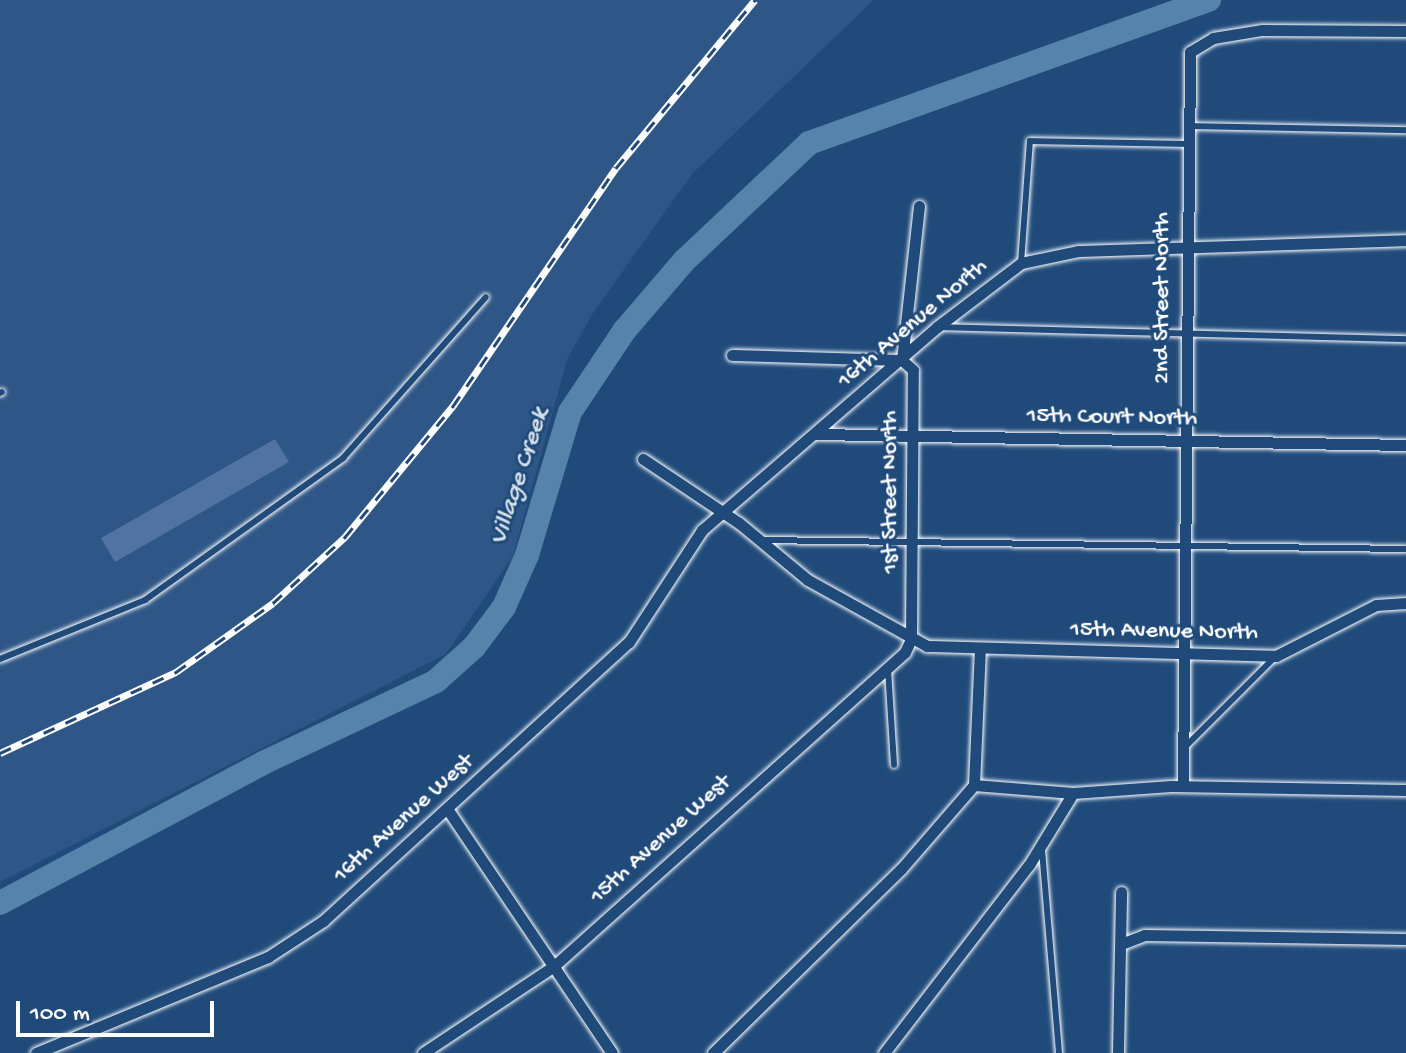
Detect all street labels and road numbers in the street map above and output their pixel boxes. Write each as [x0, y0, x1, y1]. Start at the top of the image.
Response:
street label: 2nd Street North [1149, 212, 1177, 384]
street label: 16th Avenue North [832, 253, 994, 395]
street label: 15th Court North [1026, 402, 1198, 434]
street label: 1st Street North [877, 411, 905, 573]
street label: 15th Avenue North [1070, 616, 1258, 648]
street label: 16th Avenue West [328, 748, 480, 890]
street label: 15th Avenue West [584, 769, 738, 911]

